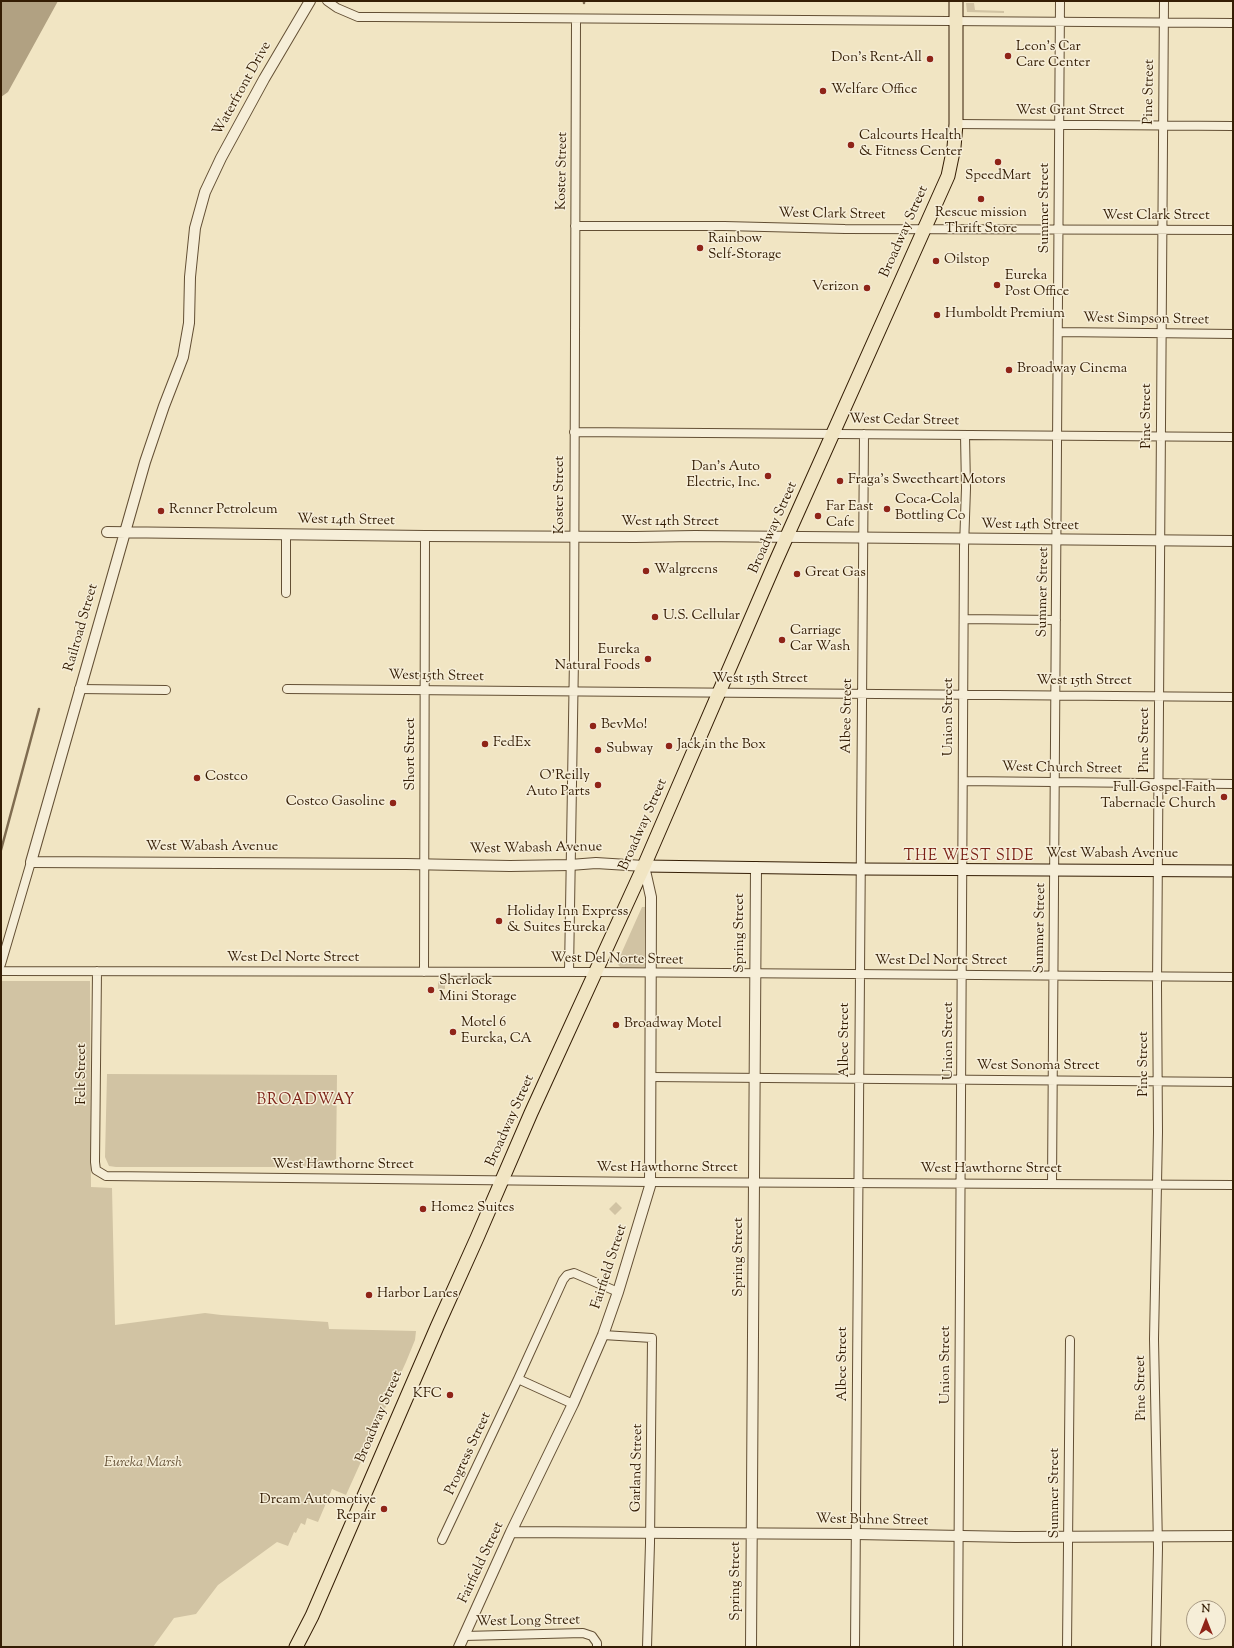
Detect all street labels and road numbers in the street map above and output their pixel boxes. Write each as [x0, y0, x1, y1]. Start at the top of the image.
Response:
street label: Waterfront Drive [210, 39, 276, 139]
street label: Pine Street [1141, 59, 1159, 125]
street label: West Grant Street [1015, 104, 1125, 120]
street label: Koster Street [554, 132, 572, 210]
street label: Summer Street [1038, 163, 1054, 253]
street label: Broadway Street [877, 184, 933, 280]
street label: West Clark Street [778, 206, 886, 224]
street label: West Clark Street [1102, 209, 1210, 225]
street label: West Simpson Street [1083, 311, 1209, 329]
street label: Pine Street [1140, 383, 1156, 449]
street label: West Cedar Street [849, 412, 959, 430]
street label: Koster Street [553, 456, 569, 534]
street label: Broadway Street [746, 480, 802, 576]
street label: West 14th Street [297, 512, 395, 530]
street label: West 14th Street [621, 515, 719, 531]
street label: West 14th Street [981, 517, 1079, 535]
street label: Summer Street [1035, 547, 1053, 637]
street label: Railroad Street [61, 582, 103, 674]
street label: West 15th Street [388, 668, 484, 686]
street label: West 15th Street [712, 672, 808, 688]
street label: West 15th Street [1036, 674, 1132, 690]
street label: Albee Street [839, 678, 857, 754]
street label: Union Street [942, 678, 958, 756]
street label: Pine Street [1138, 707, 1154, 773]
street label: Short Street [404, 717, 420, 791]
street label: West Church Street [1002, 760, 1122, 778]
street label: Broadway Street [616, 777, 672, 873]
street label: West Wabash Avenue [470, 839, 602, 859]
street label: West Wabash Avenue [146, 840, 278, 856]
street label: West Wabash Avenue [1046, 847, 1178, 863]
street label: Summer Street [1032, 883, 1050, 973]
street label: Spring Street [733, 893, 749, 973]
street label: West Del Norte Street [550, 950, 684, 970]
street label: West Del Norte Street [227, 951, 359, 967]
street label: West Del Norte Street [875, 954, 1007, 970]
street label: Albee Street [838, 1002, 854, 1078]
street label: Union Street [942, 1002, 958, 1080]
street label: Pine Street [1137, 1031, 1153, 1097]
street label: Felt Street [75, 1043, 91, 1105]
street label: West Sonoma Street [977, 1059, 1099, 1075]
street label: Broadway Street [483, 1073, 539, 1169]
street label: West Hawthorne Street [272, 1158, 414, 1174]
street label: West Hawthorne Street [596, 1161, 738, 1177]
street label: West Hawthorne Street [920, 1162, 1062, 1178]
street label: Spring Street [732, 1217, 748, 1297]
street label: Fairfield Street [588, 1223, 632, 1311]
street label: Albee Street [836, 1326, 852, 1402]
street label: Union Street [939, 1326, 955, 1404]
street label: Pine Street [1133, 1355, 1151, 1421]
street label: Broadway Street [353, 1368, 407, 1466]
street label: Progress Street [443, 1410, 495, 1498]
street label: Garland Street [629, 1424, 647, 1512]
street label: Summer Street [1048, 1448, 1064, 1538]
street label: West Buhne Street [815, 1512, 929, 1530]
street label: Fairfield Street [456, 1520, 508, 1606]
street label: Spring Street [729, 1541, 745, 1621]
street label: West Long Street [476, 1613, 580, 1631]

